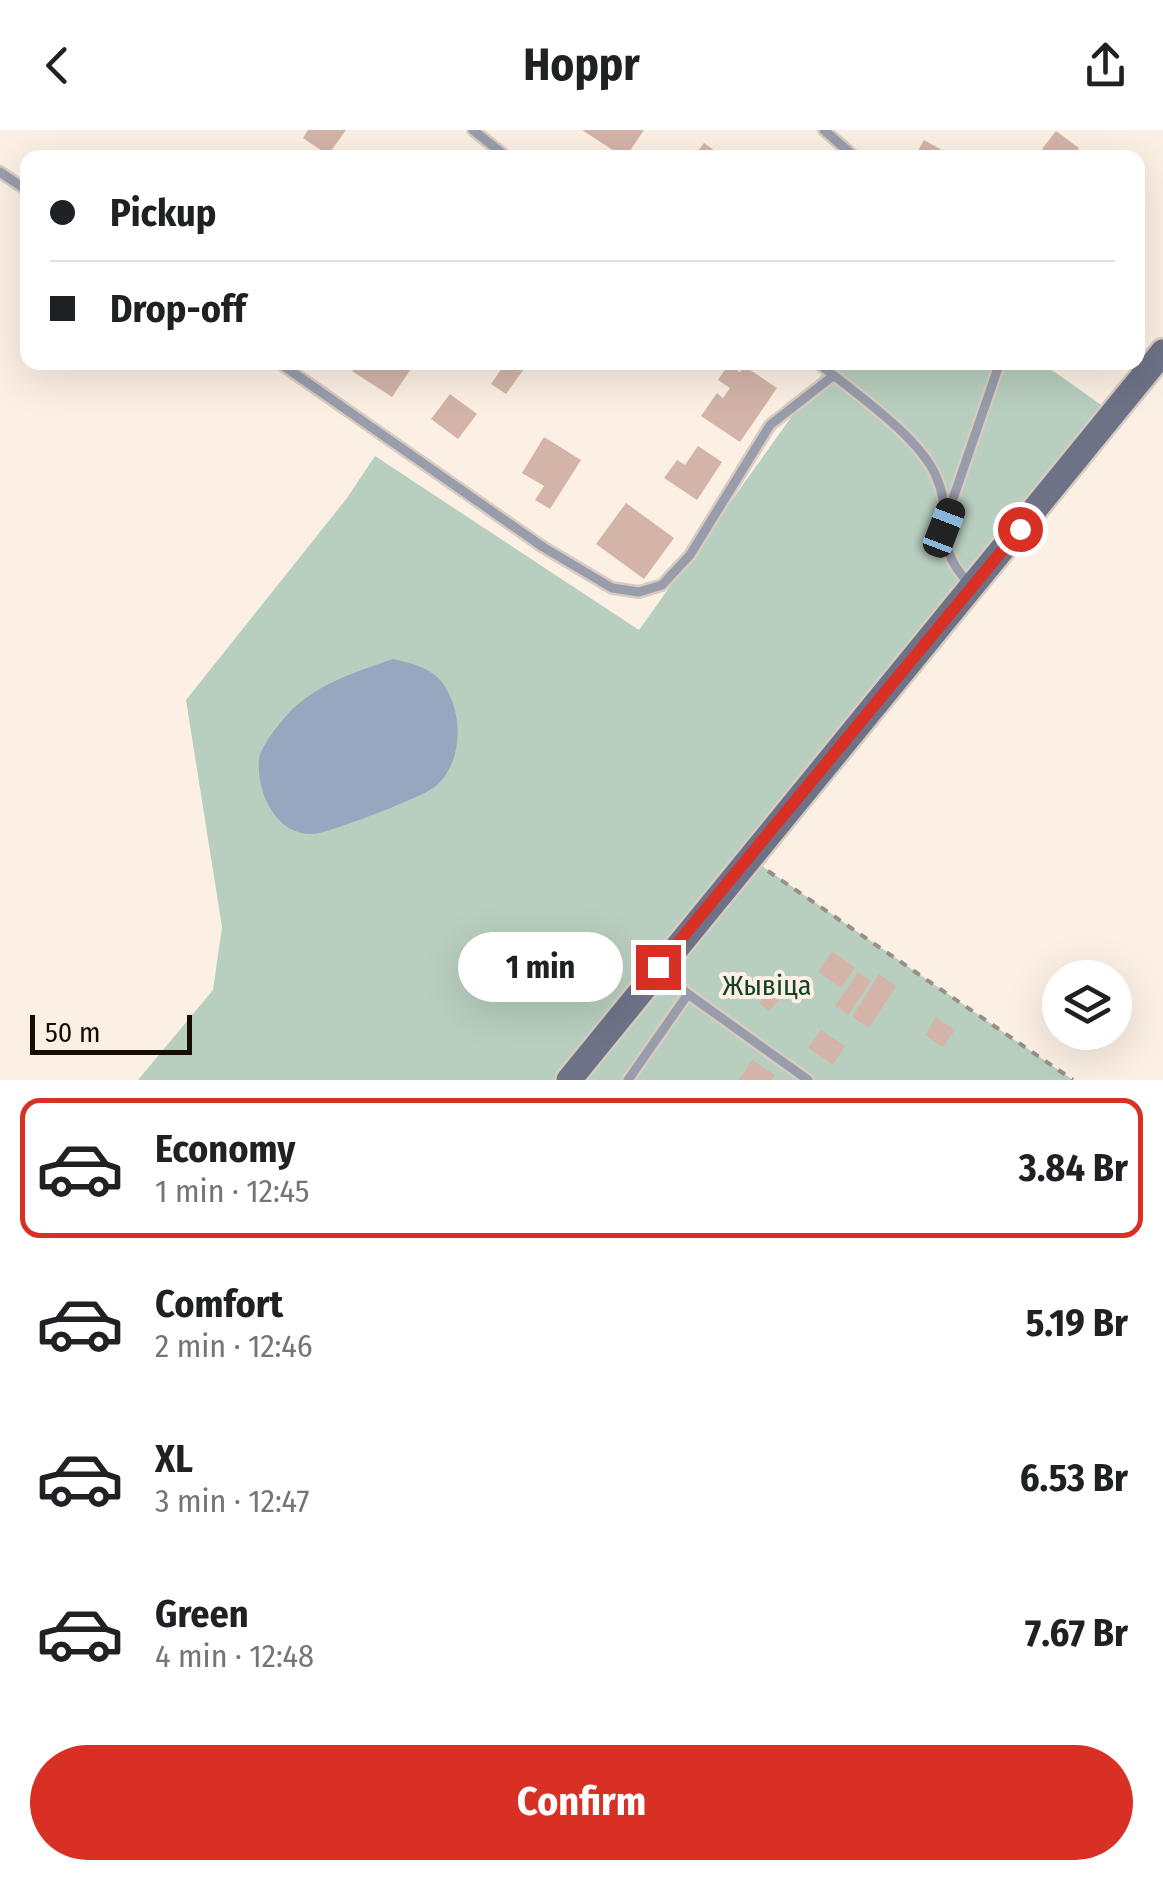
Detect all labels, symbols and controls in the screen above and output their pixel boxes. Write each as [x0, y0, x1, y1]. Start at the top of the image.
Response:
icon: back [30, 38, 85, 93]
text: Hoppr [523, 38, 640, 92]
icon: share [1078, 38, 1133, 93]
text: Pickup [110, 190, 216, 236]
text: Drop-off [110, 286, 246, 332]
car [919, 495, 969, 561]
route start [998, 507, 1043, 552]
callout: 1 min [458, 932, 623, 1002]
route end [636, 945, 681, 990]
text: 1 min [506, 948, 575, 986]
map controls [1042, 960, 1132, 1050]
button: layers [1042, 960, 1132, 1050]
park label: Жывіца [722, 969, 812, 1002]
scale bar [30, 1010, 192, 1054]
text: 50 m [45, 1016, 101, 1049]
icon: car [35, 1123, 125, 1213]
text: Economy [155, 1126, 295, 1172]
text: 3.84 Br [1019, 1145, 1128, 1191]
text: 1 min · 12:45 [155, 1172, 309, 1210]
icon: car [35, 1278, 125, 1368]
text: Comfort [155, 1281, 283, 1327]
text: 5.19 Br [1026, 1300, 1128, 1346]
text: 2 min · 12:46 [155, 1327, 313, 1365]
icon: car [35, 1433, 125, 1523]
text: XL [155, 1436, 193, 1482]
text: 6.53 Br [1020, 1455, 1128, 1501]
text: 3 min · 12:47 [155, 1482, 309, 1520]
icon: car [35, 1588, 125, 1678]
text: Green [155, 1591, 249, 1637]
text: 7.67 Br [1025, 1610, 1128, 1656]
text: 4 min · 12:48 [155, 1637, 314, 1675]
button: Confirm [30, 1745, 1133, 1860]

